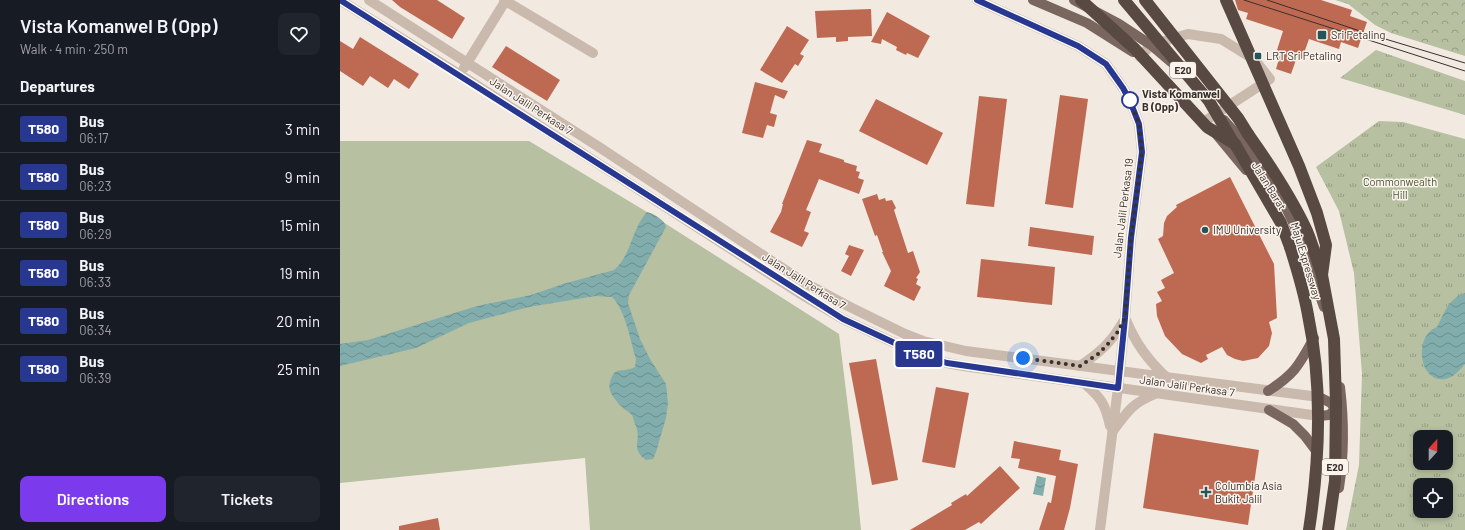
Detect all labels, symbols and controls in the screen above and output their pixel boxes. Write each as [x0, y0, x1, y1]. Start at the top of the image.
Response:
button: heart [278, 13, 320, 55]
text: Vista Komanwel B (Opp) [20, 14, 217, 37]
place label: Sri Petaling [1331, 28, 1385, 41]
marker: Sri Petaling [1316, 29, 1328, 41]
text: Walk · 4 min · 250 m [20, 41, 128, 57]
place label: LRT Sri Petaling [1266, 49, 1342, 62]
marker: LRT Sri Petaling [1253, 51, 1263, 61]
road number: E20 [1170, 62, 1196, 78]
street label: Jalan Jalil Perkasa 7 [488, 74, 575, 137]
text: Departures [20, 77, 95, 95]
place label: Vista Komanwel B (Opp) [1142, 87, 1220, 113]
marker: Vista Komanwel B (Opp) [1121, 91, 1139, 109]
text: Bus [79, 112, 104, 130]
text: T580 [28, 120, 59, 137]
text: 3 min [285, 120, 320, 138]
text: 06:17 [79, 130, 108, 146]
street label: Jalan Jalil Perkasa 19 [1110, 157, 1135, 258]
street label: Jalan Barat [1250, 159, 1289, 212]
text: Bus [79, 160, 104, 178]
text: T580 [28, 168, 59, 185]
text: 9 min [285, 168, 320, 186]
park label: Commonwealth Hill [1363, 175, 1437, 201]
text: 06:23 [79, 178, 111, 194]
text: Bus [79, 208, 104, 226]
text: T580 [28, 216, 59, 233]
text: 15 min [280, 216, 320, 234]
street label: Maju Expressway [1288, 220, 1324, 301]
place label: IMU University [1213, 223, 1281, 236]
marker: IMU University [1200, 225, 1210, 235]
text: 06:29 [79, 226, 112, 242]
street label: Jalan Jalil Perkasa 7 [760, 250, 848, 311]
text: Bus [79, 256, 104, 274]
text: T580 [28, 264, 59, 281]
text: 19 min [280, 264, 320, 282]
text: 06:33 [79, 274, 111, 290]
text: Bus [79, 304, 104, 322]
text: T580 [28, 312, 59, 329]
text: 20 min [276, 312, 320, 330]
text: 06:34 [79, 322, 112, 338]
line badge: T580 [891, 341, 947, 367]
text: T580 [903, 345, 935, 362]
your location [1013, 348, 1033, 368]
text: Bus [79, 352, 104, 370]
text: T580 [28, 360, 59, 377]
text: 25 min [277, 360, 320, 378]
text: 06:39 [79, 370, 111, 386]
street label: Jalan Jalil Perkasa 7 [1139, 372, 1235, 399]
north arrow [1413, 430, 1453, 470]
map controls [1413, 430, 1453, 518]
road number: E20 [1322, 459, 1348, 475]
button: Directions [20, 476, 166, 522]
button: Tickets [174, 476, 320, 522]
button: locate [1413, 478, 1453, 518]
place label: Columbia Asia Bukit Jalil [1215, 479, 1282, 505]
marker: Columbia Asia Bukit Jalil [1200, 486, 1212, 498]

